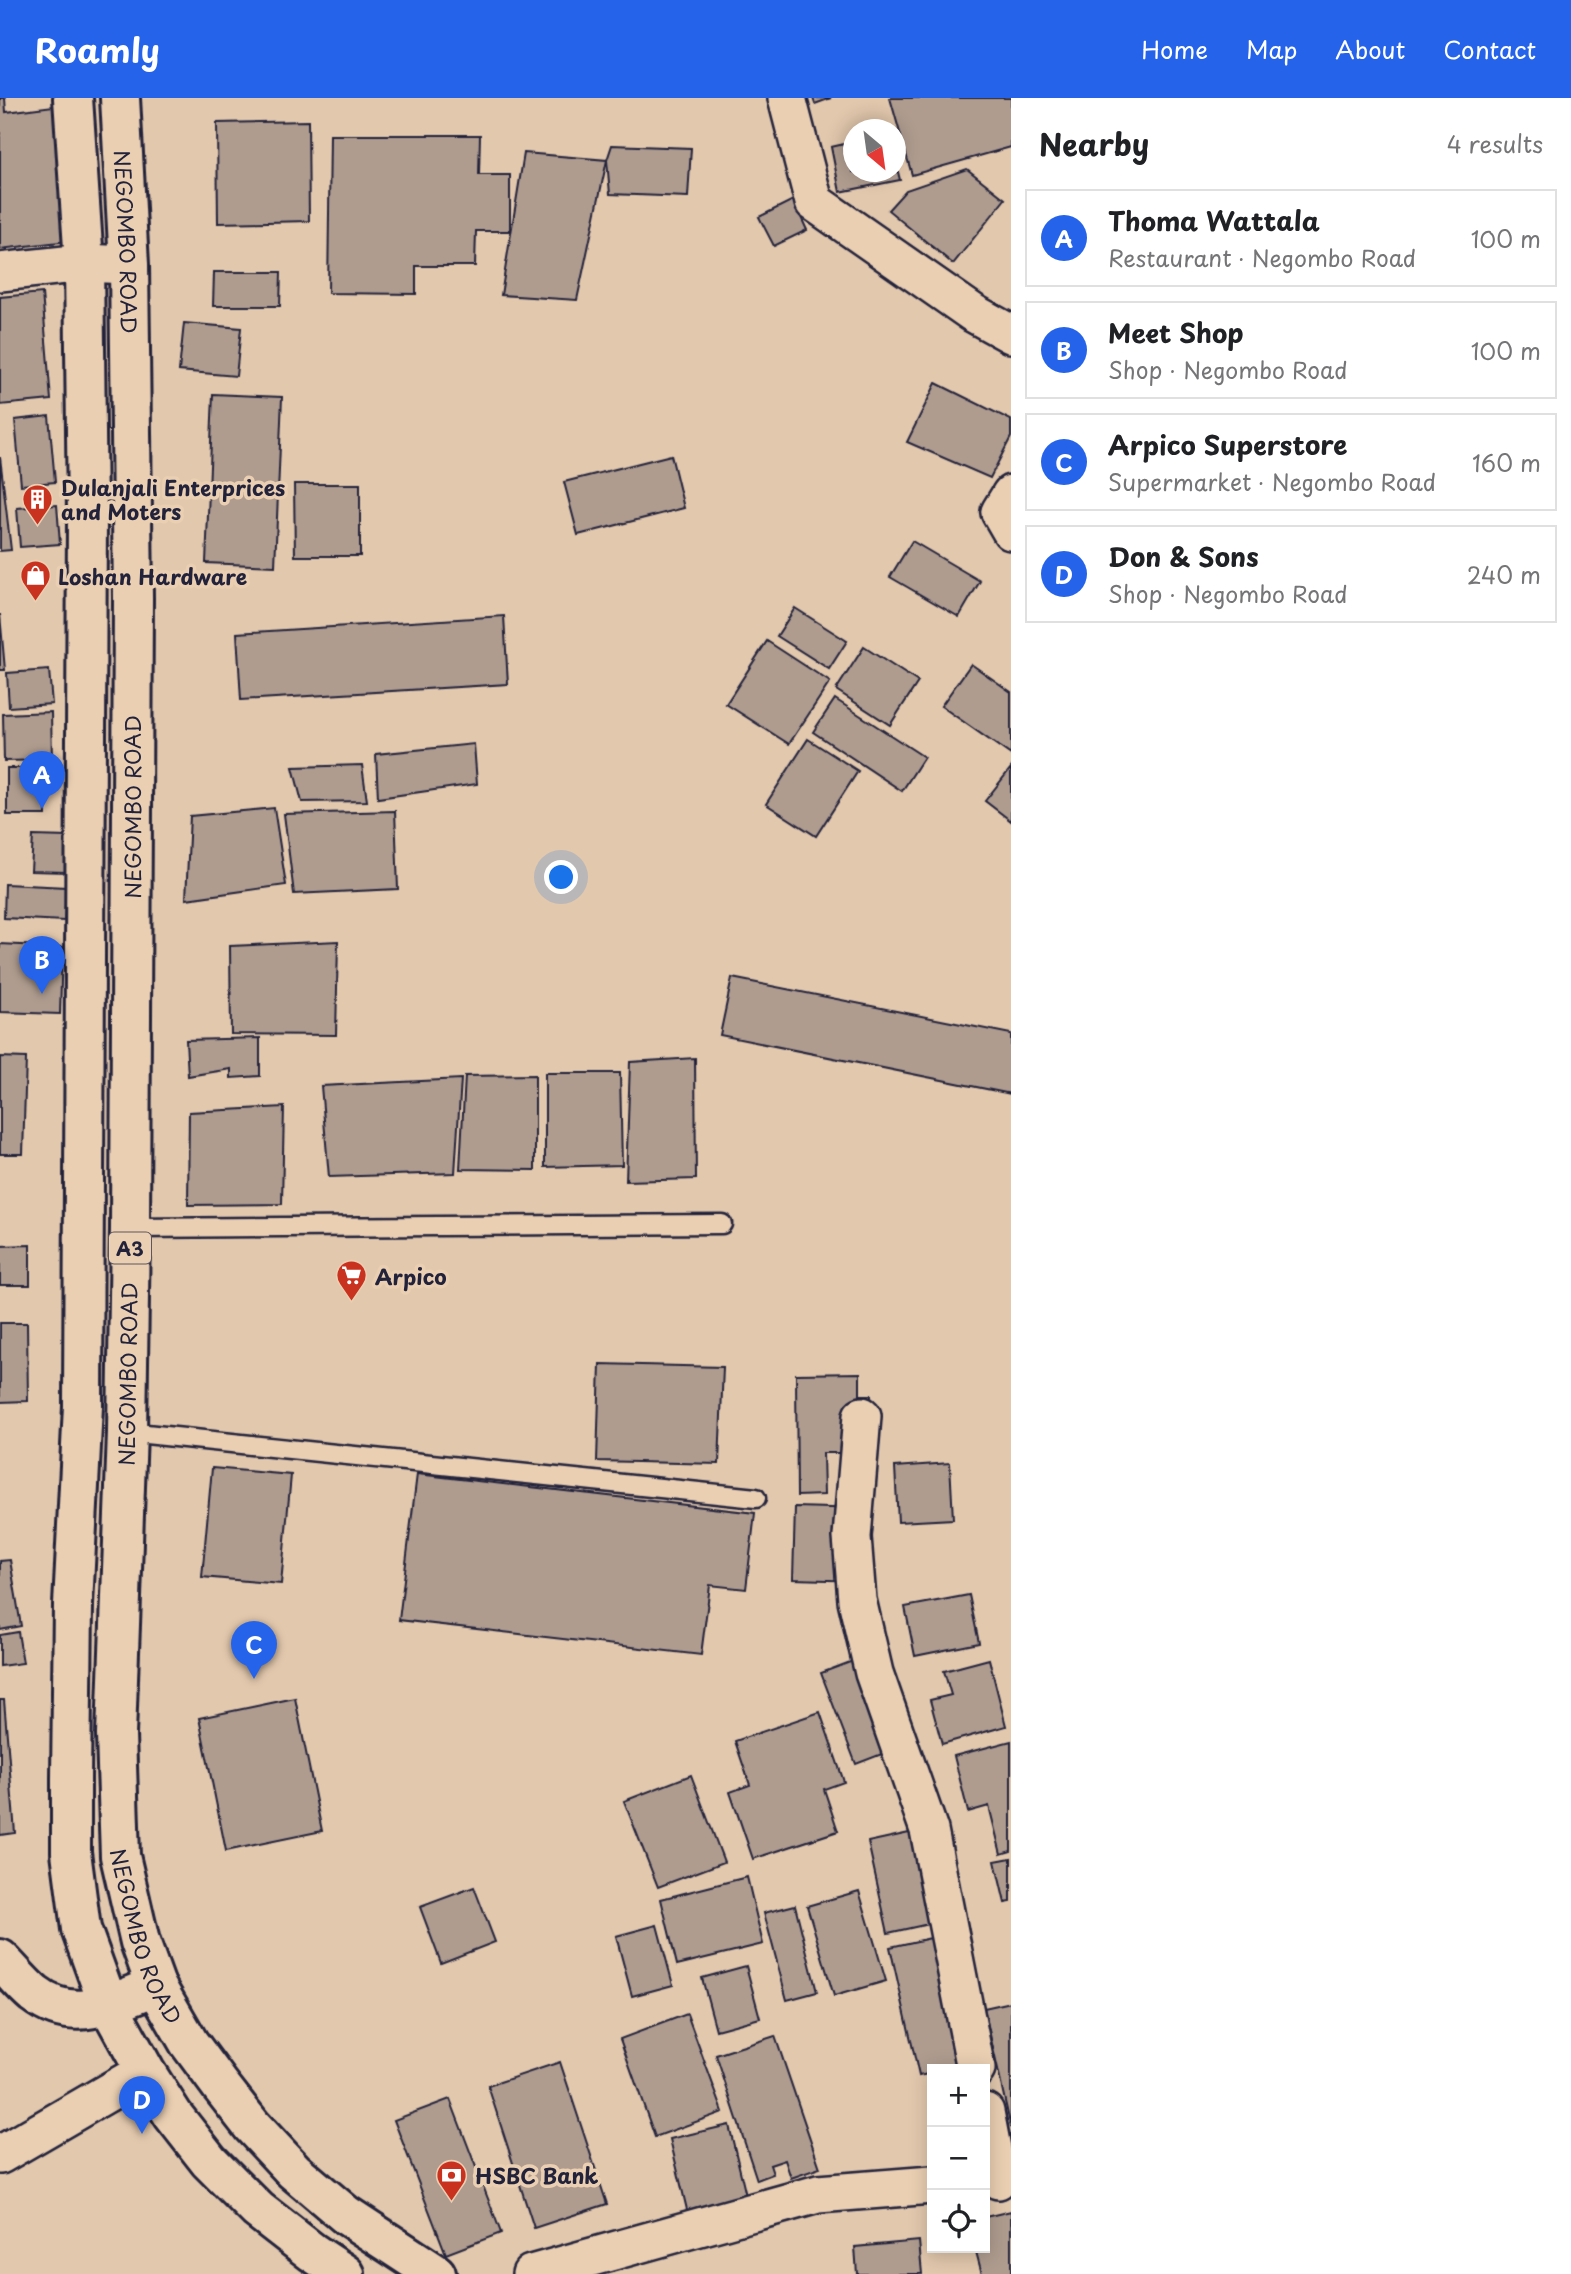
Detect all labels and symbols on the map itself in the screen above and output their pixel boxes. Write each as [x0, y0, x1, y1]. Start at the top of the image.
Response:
north arrow [843, 119, 906, 182]
street label: NEGOMBO ROAD [107, 149, 146, 334]
place label: Dulanjali Enterprices and Moters [61, 471, 285, 527]
building icon: Dulanjali Enterprices and Moters [21, 482, 55, 526]
shop icon: Loshan Hardware [18, 559, 52, 603]
place label: Loshan Hardware [58, 560, 247, 592]
street label: NEGOMBO ROAD [116, 715, 148, 899]
pin: A [19, 751, 65, 809]
your location [544, 860, 578, 894]
pin: B [19, 936, 65, 994]
road number: A3 [109, 1232, 151, 1264]
supermarket icon: Arpico [335, 1259, 369, 1303]
place label: Arpico [375, 1260, 447, 1292]
street label: NEGOMBO ROAD [109, 1282, 145, 1466]
pin: C [231, 1621, 277, 1679]
street label: NEGOMBO ROAD [103, 1845, 190, 2030]
pin: D [119, 2076, 165, 2134]
bank icon: HSBC Bank [435, 2158, 469, 2202]
place label: HSBC Bank [475, 2159, 598, 2191]

